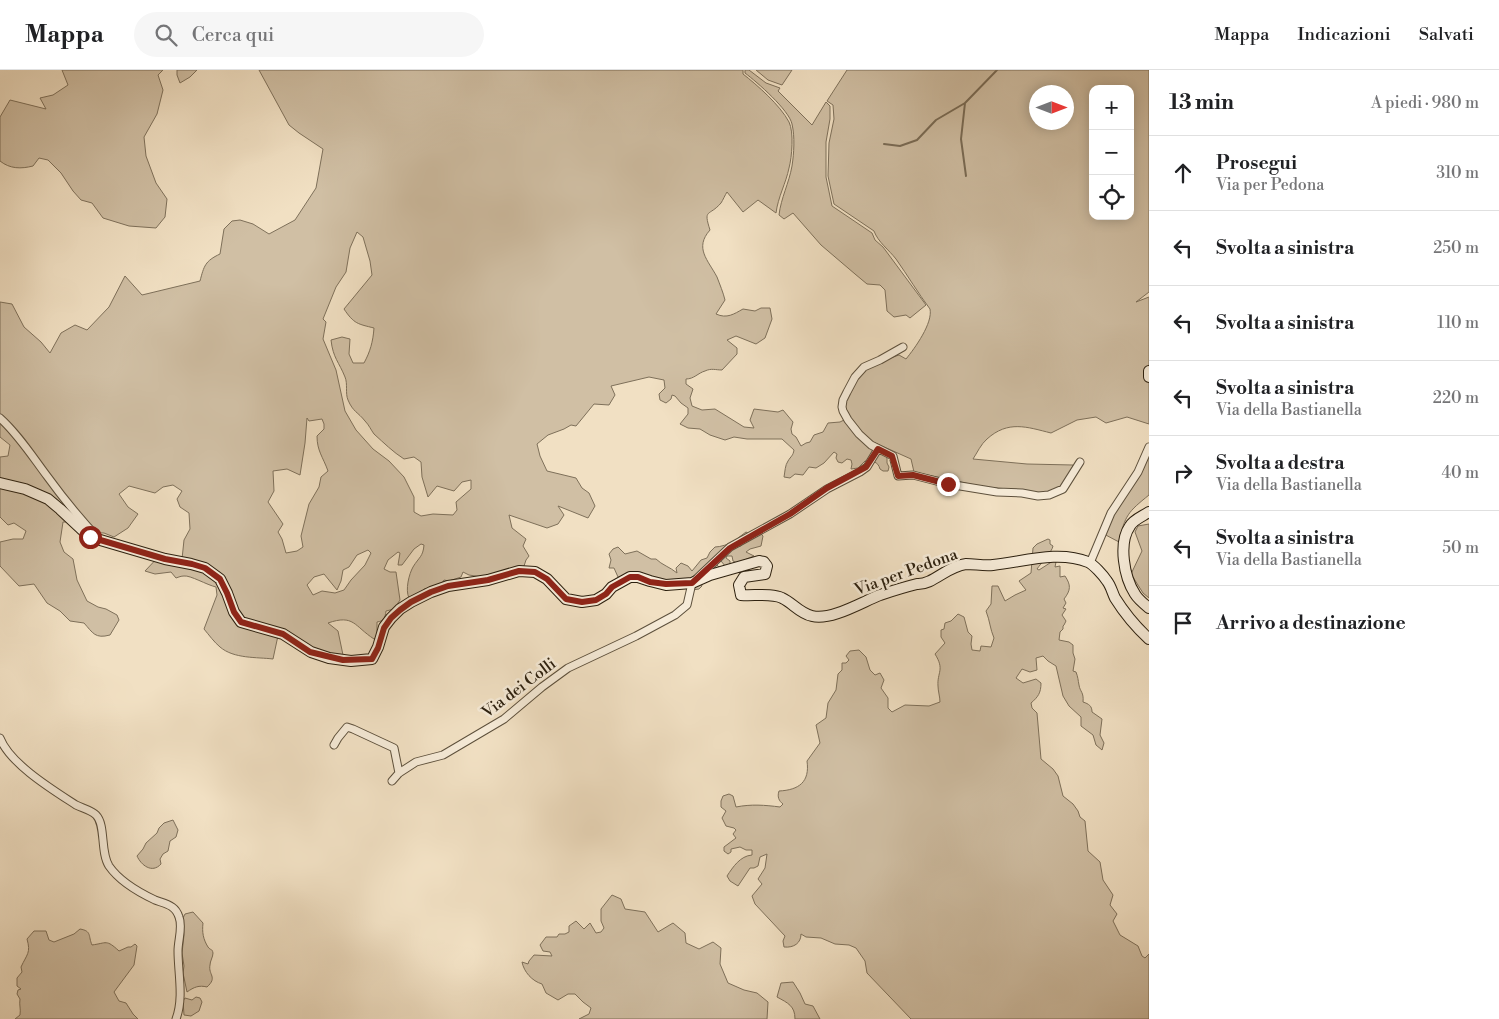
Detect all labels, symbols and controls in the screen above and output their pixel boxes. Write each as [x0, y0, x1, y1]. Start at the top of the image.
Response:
search box [134, 12, 484, 57]
text: Mappa [25, 20, 104, 50]
icon: search [152, 21, 180, 49]
text: Cerca qui [192, 23, 274, 47]
text: Mappa [1215, 23, 1269, 46]
text: Indicazioni [1297, 23, 1391, 46]
text: Salvati [1419, 23, 1474, 46]
north arrow [1029, 85, 1074, 130]
map controls [1089, 85, 1134, 220]
button: + [1089, 85, 1134, 130]
text: 13 min [1169, 90, 1234, 116]
text: A piedi · 980 m [1371, 93, 1479, 113]
button: − [1089, 130, 1134, 175]
text: Prosegui [1216, 151, 1297, 175]
icon: ahead [1169, 159, 1197, 187]
text: 310 m [1436, 163, 1479, 183]
button: locate [1089, 175, 1134, 220]
text: Via per Pedona [1216, 175, 1324, 195]
icon: left [1169, 234, 1197, 262]
text: Svolta a sinistra [1216, 236, 1354, 260]
text: 250 m [1433, 238, 1479, 258]
icon: left [1169, 309, 1197, 337]
text: Svolta a sinistra [1216, 311, 1354, 335]
text: 110 m [1437, 313, 1479, 333]
text: Svolta a sinistra [1216, 376, 1354, 400]
icon: left [1169, 384, 1197, 412]
text: 220 m [1433, 388, 1479, 408]
text: Via della Bastianella [1216, 400, 1362, 420]
text: Svolta a destra [1216, 451, 1344, 475]
icon: right [1169, 459, 1197, 487]
text: 40 m [1442, 463, 1479, 483]
route end [937, 473, 960, 496]
text: Via della Bastianella [1216, 475, 1362, 495]
route start [79, 526, 102, 549]
text: Svolta a sinistra [1216, 526, 1354, 550]
icon: left [1169, 534, 1197, 562]
text: 50 m [1442, 538, 1479, 558]
street label: Via per Pedona [851, 544, 961, 600]
text: Via della Bastianella [1216, 550, 1362, 570]
icon: arrive [1169, 609, 1197, 637]
text: Arrivo a destinazione [1216, 611, 1406, 635]
street label: Via dei Colli [477, 654, 560, 723]

